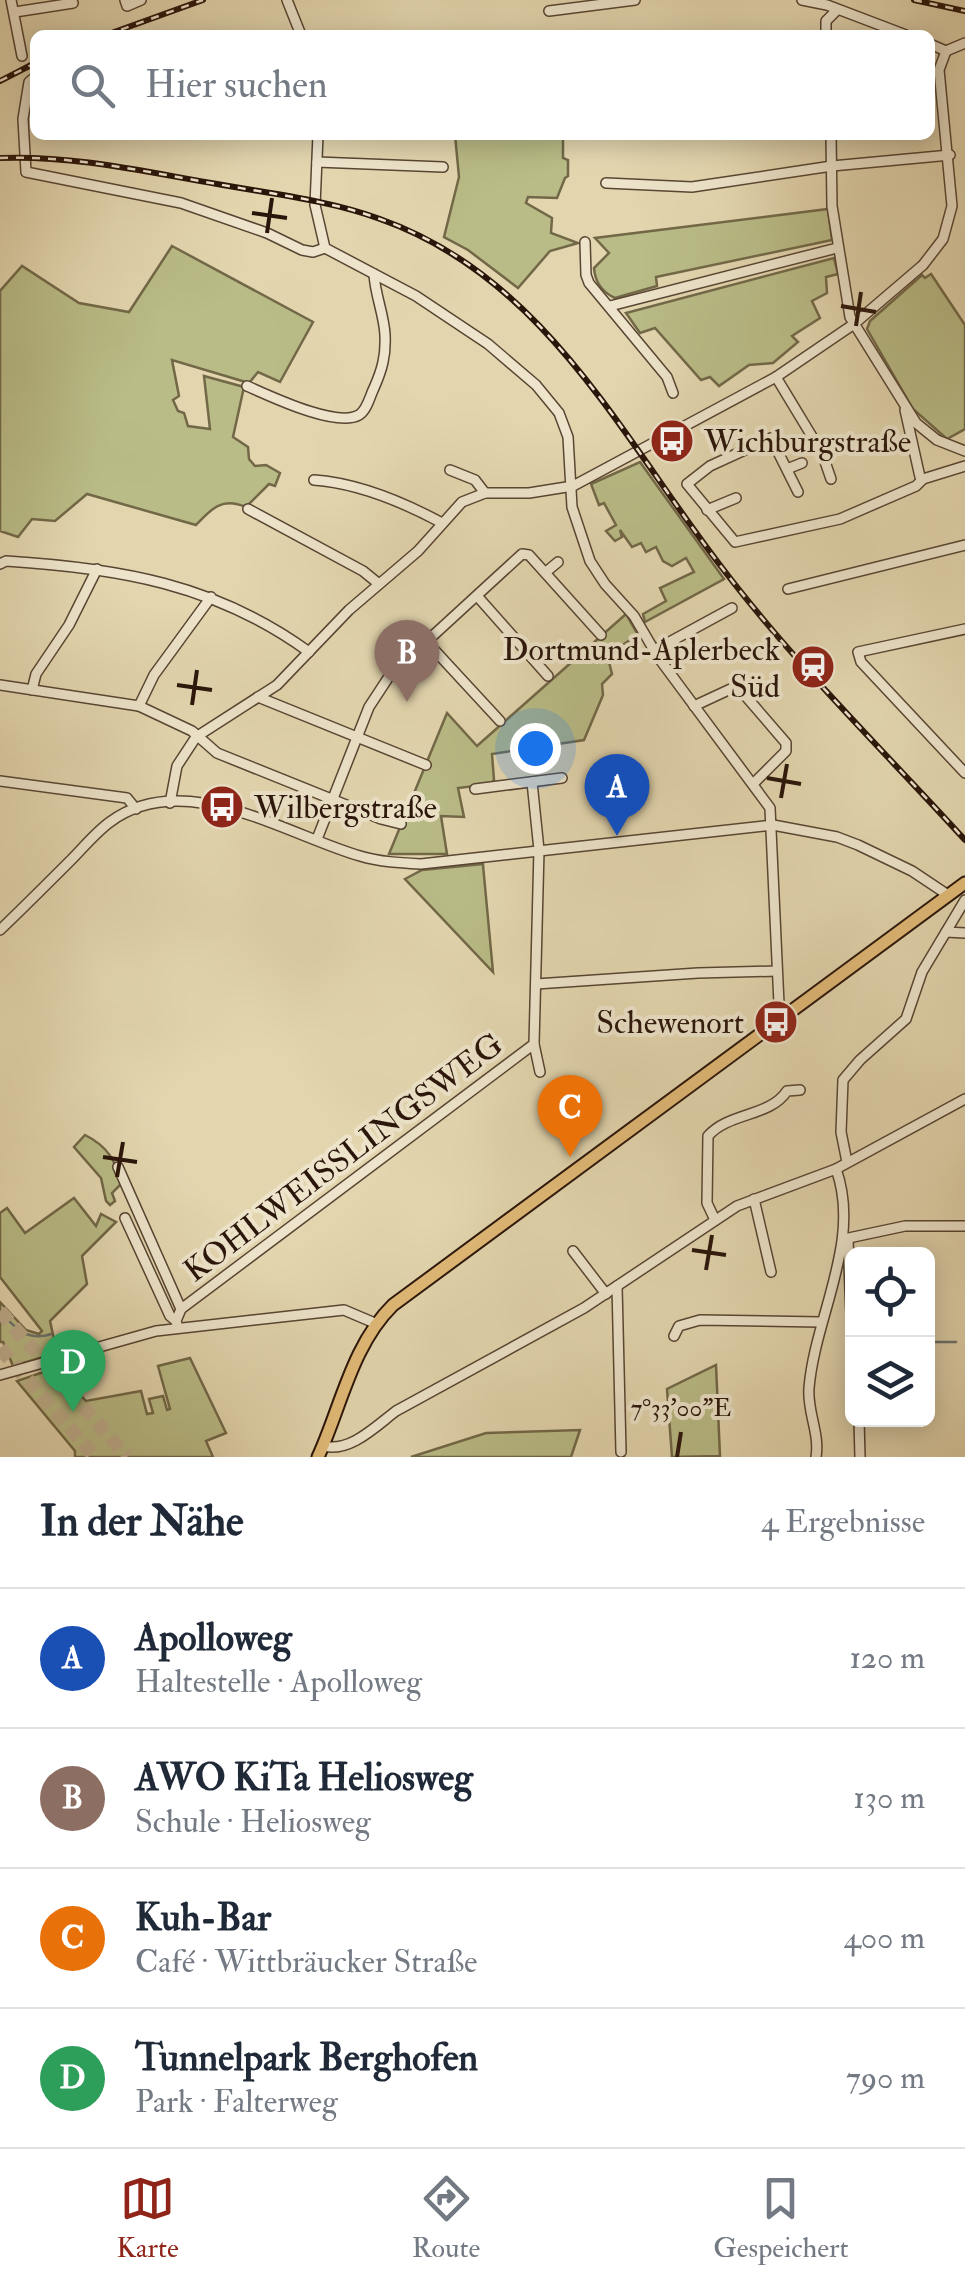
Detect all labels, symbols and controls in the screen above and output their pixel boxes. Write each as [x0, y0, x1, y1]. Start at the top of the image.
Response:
search box [30, 30, 935, 140]
icon: search [65, 58, 120, 113]
text: Hier suchen [145, 61, 328, 109]
bus stop icon: Wichburgstraße [649, 418, 695, 464]
place label: Wichburgstraße [703, 422, 911, 462]
pin: B [374, 620, 440, 702]
place label: Dortmund-Aplerbeck Süd [502, 630, 780, 707]
station icon: Dortmund-Aplerbeck Süd [790, 644, 836, 690]
your location [510, 723, 561, 774]
pin: A [584, 754, 650, 836]
bus stop icon: Wilbergstraße [199, 784, 245, 830]
place label: Wilbergstraße [253, 788, 437, 828]
bus stop icon: Schewenort [753, 999, 799, 1045]
place label: Schewenort [596, 1003, 744, 1043]
street label: KOHLWEISSLINGSWEG [176, 1025, 511, 1291]
pin: C [538, 1074, 602, 1157]
map controls [845, 1247, 935, 1427]
button: locate [845, 1247, 935, 1337]
pin: D [40, 1330, 106, 1412]
button: layers [845, 1337, 935, 1427]
text: 7°33'00"E [631, 1393, 731, 1424]
text: In der Nähe [40, 1496, 244, 1548]
text: 4 Ergebnisse [761, 1502, 925, 1542]
text: Apolloweg [135, 1614, 292, 1662]
text: A [62, 1638, 83, 1678]
text: 120 m [849, 1638, 925, 1678]
text: Haltestelle · Apolloweg [135, 1662, 422, 1702]
text: AWO KiTa Heliosweg [135, 1754, 473, 1802]
text: B [62, 1778, 83, 1818]
text: 130 m [853, 1778, 925, 1818]
text: Schule · Heliosweg [135, 1802, 371, 1842]
text: Kuh-Bar [135, 1894, 271, 1942]
text: C [61, 1918, 84, 1958]
text: 400 m [843, 1918, 925, 1958]
text: Café · Wittbräucker Straße [135, 1942, 477, 1982]
text: Tunnelpark Berghofen [135, 2034, 478, 2082]
text: D [59, 2058, 86, 2098]
text: 790 m [846, 2058, 925, 2098]
text: Park · Falterweg [135, 2082, 338, 2122]
tab: Karte [117, 2171, 179, 2266]
tab: Route [412, 2171, 480, 2266]
tab: Gespeichert [713, 2171, 848, 2266]

